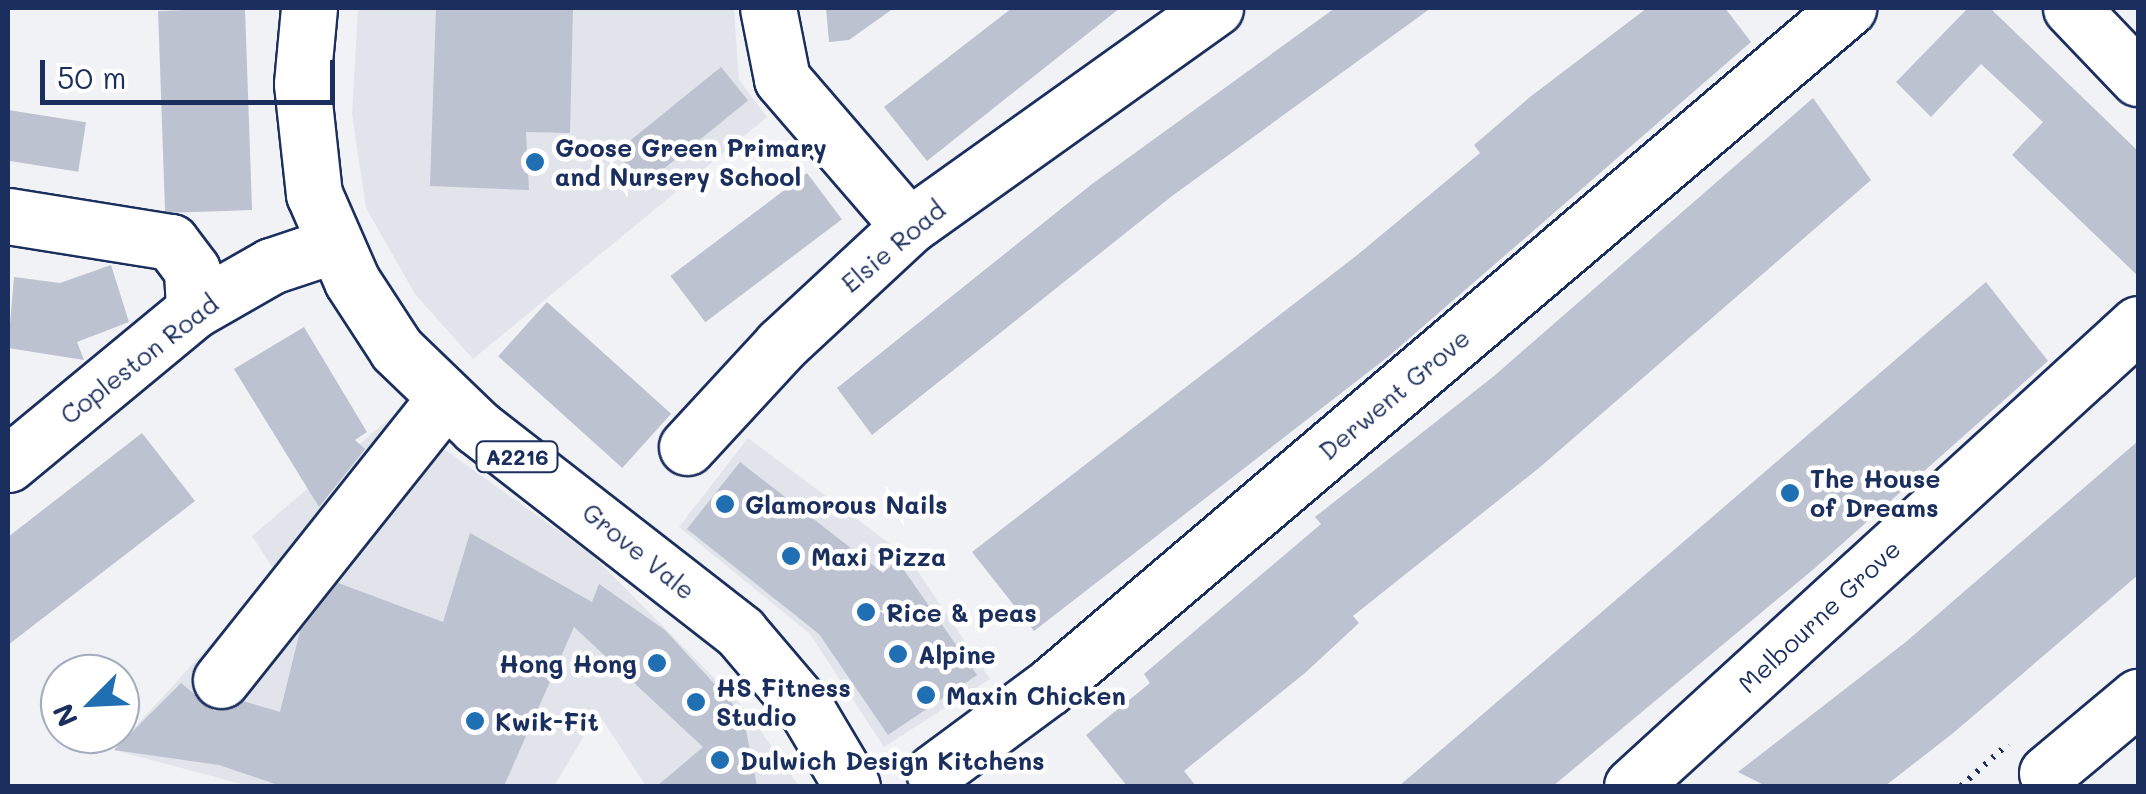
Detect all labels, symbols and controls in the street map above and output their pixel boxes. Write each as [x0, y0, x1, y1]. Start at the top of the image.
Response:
scale bar [45, 40, 340, 102]
text: 50 m [57, 57, 127, 97]
place label: Goose Green Primary and Nursery School [555, 133, 827, 192]
marker: Goose Green Primary and Nursery School [524, 151, 546, 173]
street label: Elsie Road [835, 194, 951, 298]
street label: Copleston Road [54, 288, 224, 430]
street label: Derwent Grove [1313, 322, 1475, 466]
road number: A2216 [474, 440, 560, 474]
place label: The House of Dreams [1810, 464, 1940, 523]
marker: The House of Dreams [1779, 482, 1801, 504]
place label: Glamorous Nails [745, 489, 948, 519]
marker: Glamorous Nails [714, 493, 736, 515]
street label: Grove Vale [577, 497, 701, 605]
street label: Melbourne Grove [1732, 533, 1906, 699]
place label: Maxi Pizza [811, 541, 946, 571]
marker: Maxi Pizza [780, 545, 802, 567]
place label: Rice & peas [886, 597, 1037, 627]
marker: Rice & peas [855, 601, 877, 623]
place label: Alpine [918, 639, 996, 669]
marker: Alpine [887, 643, 909, 665]
place label: Hong Hong [499, 648, 637, 678]
marker: Hong Hong [646, 652, 668, 674]
north arrow [40, 654, 140, 754]
place label: HS Fitness Studio [716, 673, 851, 732]
place label: Maxin Chicken [946, 680, 1126, 710]
marker: Maxin Chicken [915, 684, 937, 706]
marker: HS Fitness Studio [685, 691, 707, 713]
text: N [44, 698, 85, 732]
place label: Kwik-Fit [495, 706, 599, 736]
marker: Kwik-Fit [464, 710, 486, 732]
place label: Dulwich Design Kitchens [740, 745, 1045, 775]
marker: Dulwich Design Kitchens [709, 749, 731, 771]

